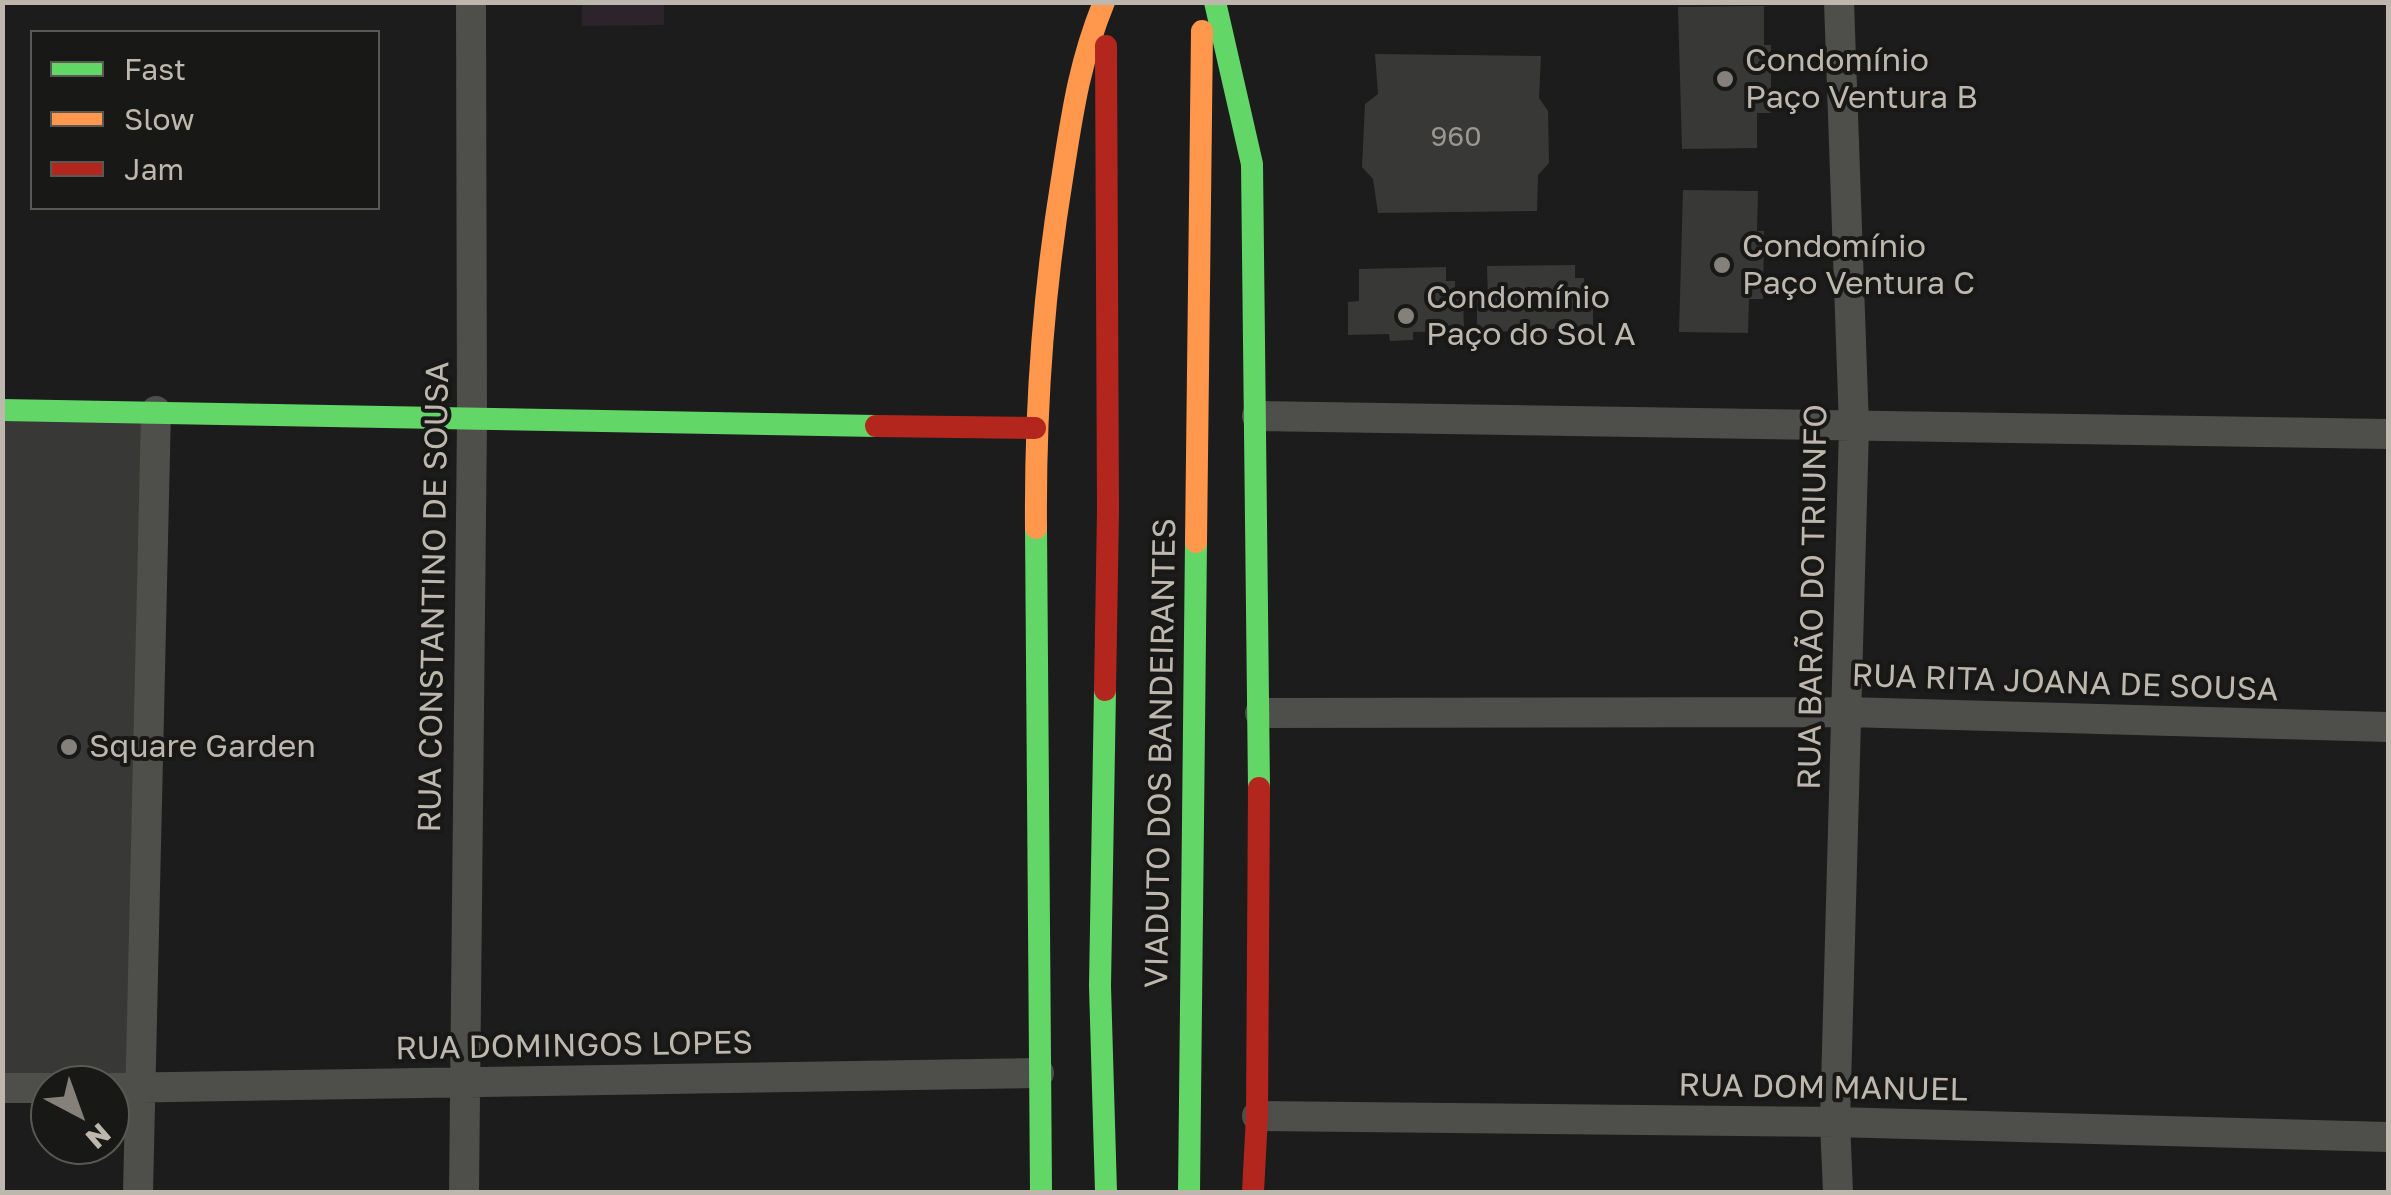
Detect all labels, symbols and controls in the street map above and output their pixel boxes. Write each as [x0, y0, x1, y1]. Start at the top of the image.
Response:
legend [30, 30, 380, 210]
place label: Condomínio Paço Ventura B [1745, 42, 1978, 117]
text: Fast [124, 51, 186, 87]
marker: Condomínio Paço Ventura B [1714, 68, 1736, 90]
text: Slow [124, 101, 195, 137]
house number: 960 [1430, 120, 1482, 154]
text: Jam [124, 151, 184, 187]
place label: Condomínio Paço Ventura C [1742, 228, 1975, 303]
marker: Condomínio Paço Ventura C [1711, 254, 1733, 276]
place label: Condomínio Paço do Sol A [1426, 279, 1636, 354]
marker: Condomínio Paço do Sol A [1395, 305, 1417, 327]
street label: RUA CONSTANTINO DE SOUSA [411, 361, 457, 833]
street label: RUA BARÃO DO TRIUNFO [1790, 404, 1836, 790]
street label: VIADUTO DOS BANDEIRANTES [1138, 518, 1184, 988]
street label: RUA RITA JOANA DE SOUSA [1851, 656, 2279, 710]
place label: Square Garden [89, 728, 316, 766]
marker: Square Garden [58, 736, 80, 758]
street label: RUA DOMINGOS LOPES [395, 1024, 753, 1068]
north arrow [30, 1065, 130, 1165]
street label: RUA DOM MANUEL [1678, 1066, 1968, 1110]
text: N [80, 1117, 118, 1156]

